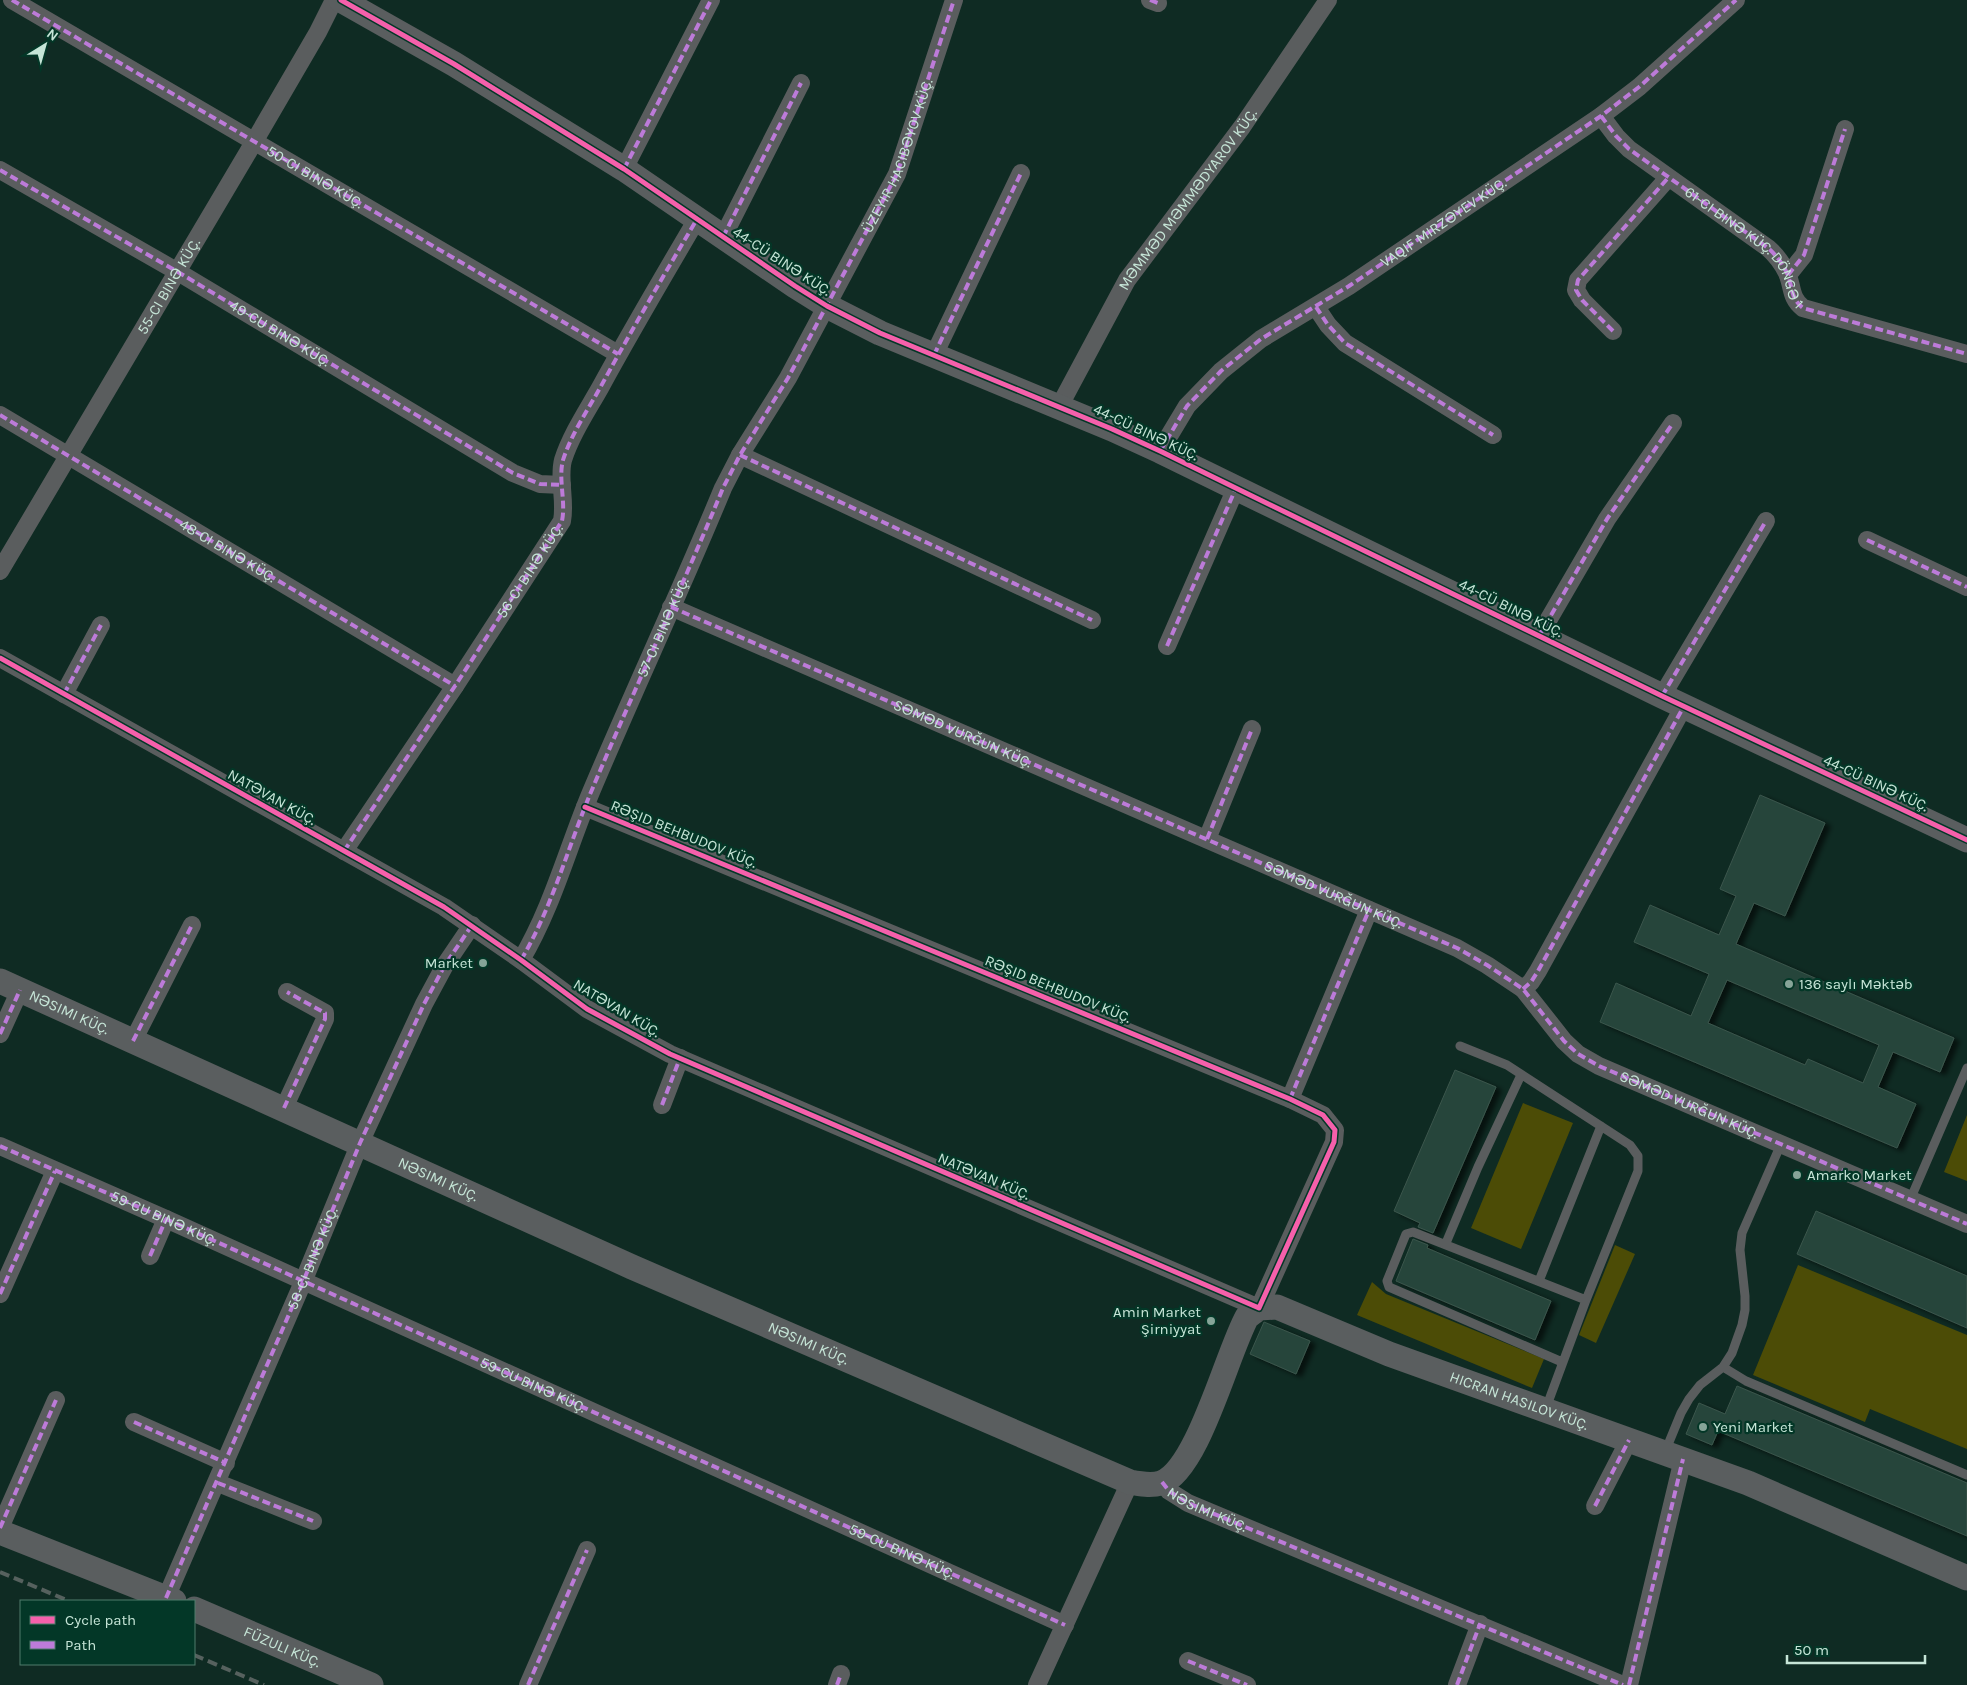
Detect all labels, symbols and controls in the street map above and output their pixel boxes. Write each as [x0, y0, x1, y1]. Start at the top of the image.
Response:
north arrow [20, 20, 70, 70]
text: N [43, 25, 62, 45]
street label: ÜZEYIR HACIBƏYOV KÜÇ. [858, 76, 937, 236]
street label: MƏMMƏD MƏMMƏDYAROV KÜÇ. [1114, 105, 1261, 293]
street label: 50-CI BINƏ KÜÇ. [263, 142, 367, 212]
street label: VAQIF MIRZƏYEV KÜÇ. [1377, 173, 1510, 271]
street label: 61-CI BINƏ KÜÇ. DÖNGƏ 1 [1681, 183, 1807, 312]
street label: 44-CÜ BINƏ KÜÇ. [729, 222, 835, 300]
street label: 55-CI BINƏ KÜÇ. [133, 235, 204, 337]
street label: 49-CU BINƏ KÜÇ. [226, 296, 334, 370]
street label: 44-CÜ BINƏ KÜÇ. [1091, 400, 1202, 464]
street label: 48-CI BINƏ KÜÇ. [176, 515, 279, 586]
street label: 56-CI BINƏ KÜÇ. [492, 520, 567, 621]
street label: 57-CI BINƏ KÜÇ. [633, 574, 693, 680]
street label: 44-CÜ BINƏ KÜÇ. [1456, 575, 1566, 641]
street label: SƏMƏD VURĞUN KÜÇ. [891, 696, 1035, 772]
street label: 44-CÜ BINƏ KÜÇ. [1821, 751, 1932, 815]
street label: NATƏVAN KÜÇ. [225, 765, 320, 829]
street label: RƏŞID BEHBUDOV KÜÇ. [608, 796, 760, 872]
street label: SƏMƏD VURĞUN KÜÇ. [1261, 856, 1406, 932]
street label: RƏŞID BEHBUDOV KÜÇ. [982, 951, 1134, 1027]
place label: Market [425, 954, 473, 972]
marker: Market [477, 957, 489, 969]
street label: NATƏVAN KÜÇ. [570, 975, 664, 1041]
place label: 136 saylı Məktəb [1799, 975, 1913, 993]
marker: 136 saylı Məktəb [1783, 978, 1795, 990]
street label: NƏSIMI KÜÇ. [26, 986, 112, 1038]
street label: SƏMƏD VURĞUN KÜÇ. [1617, 1067, 1761, 1143]
street label: NATƏVAN KÜÇ. [935, 1149, 1033, 1204]
street label: NƏSIMI KÜÇ. [395, 1153, 481, 1205]
place label: Amarko Market [1807, 1166, 1912, 1184]
marker: Amarko Market [1791, 1169, 1803, 1181]
street label: 59-CU BINƏ KÜÇ. [108, 1187, 220, 1250]
street label: 58-CI BINƏ KÜÇ. [283, 1204, 342, 1312]
place label: Amin Market Şirniyyat [1113, 1303, 1201, 1338]
marker: Amin Market Şirniyyat [1205, 1315, 1217, 1327]
street label: NƏSIMI KÜÇ. [765, 1318, 852, 1369]
street label: 59-CU BINƏ KÜÇ. [477, 1353, 589, 1417]
street label: HICRAN HASILOV KÜÇ. [1447, 1368, 1591, 1434]
place label: Yeni Market [1713, 1418, 1794, 1436]
marker: Yeni Market [1697, 1421, 1709, 1433]
street label: NƏSIMI KÜÇ. [1164, 1483, 1250, 1536]
street label: 59-CU BINƏ KÜÇ. [846, 1520, 958, 1583]
legend [20, 1600, 195, 1665]
text: Cycle path [65, 1611, 136, 1629]
street label: FÜZULI KÜÇ. [241, 1622, 324, 1671]
scale bar [1787, 1632, 1924, 1664]
text: Path [65, 1636, 96, 1654]
text: 50 m [1794, 1641, 1829, 1659]

